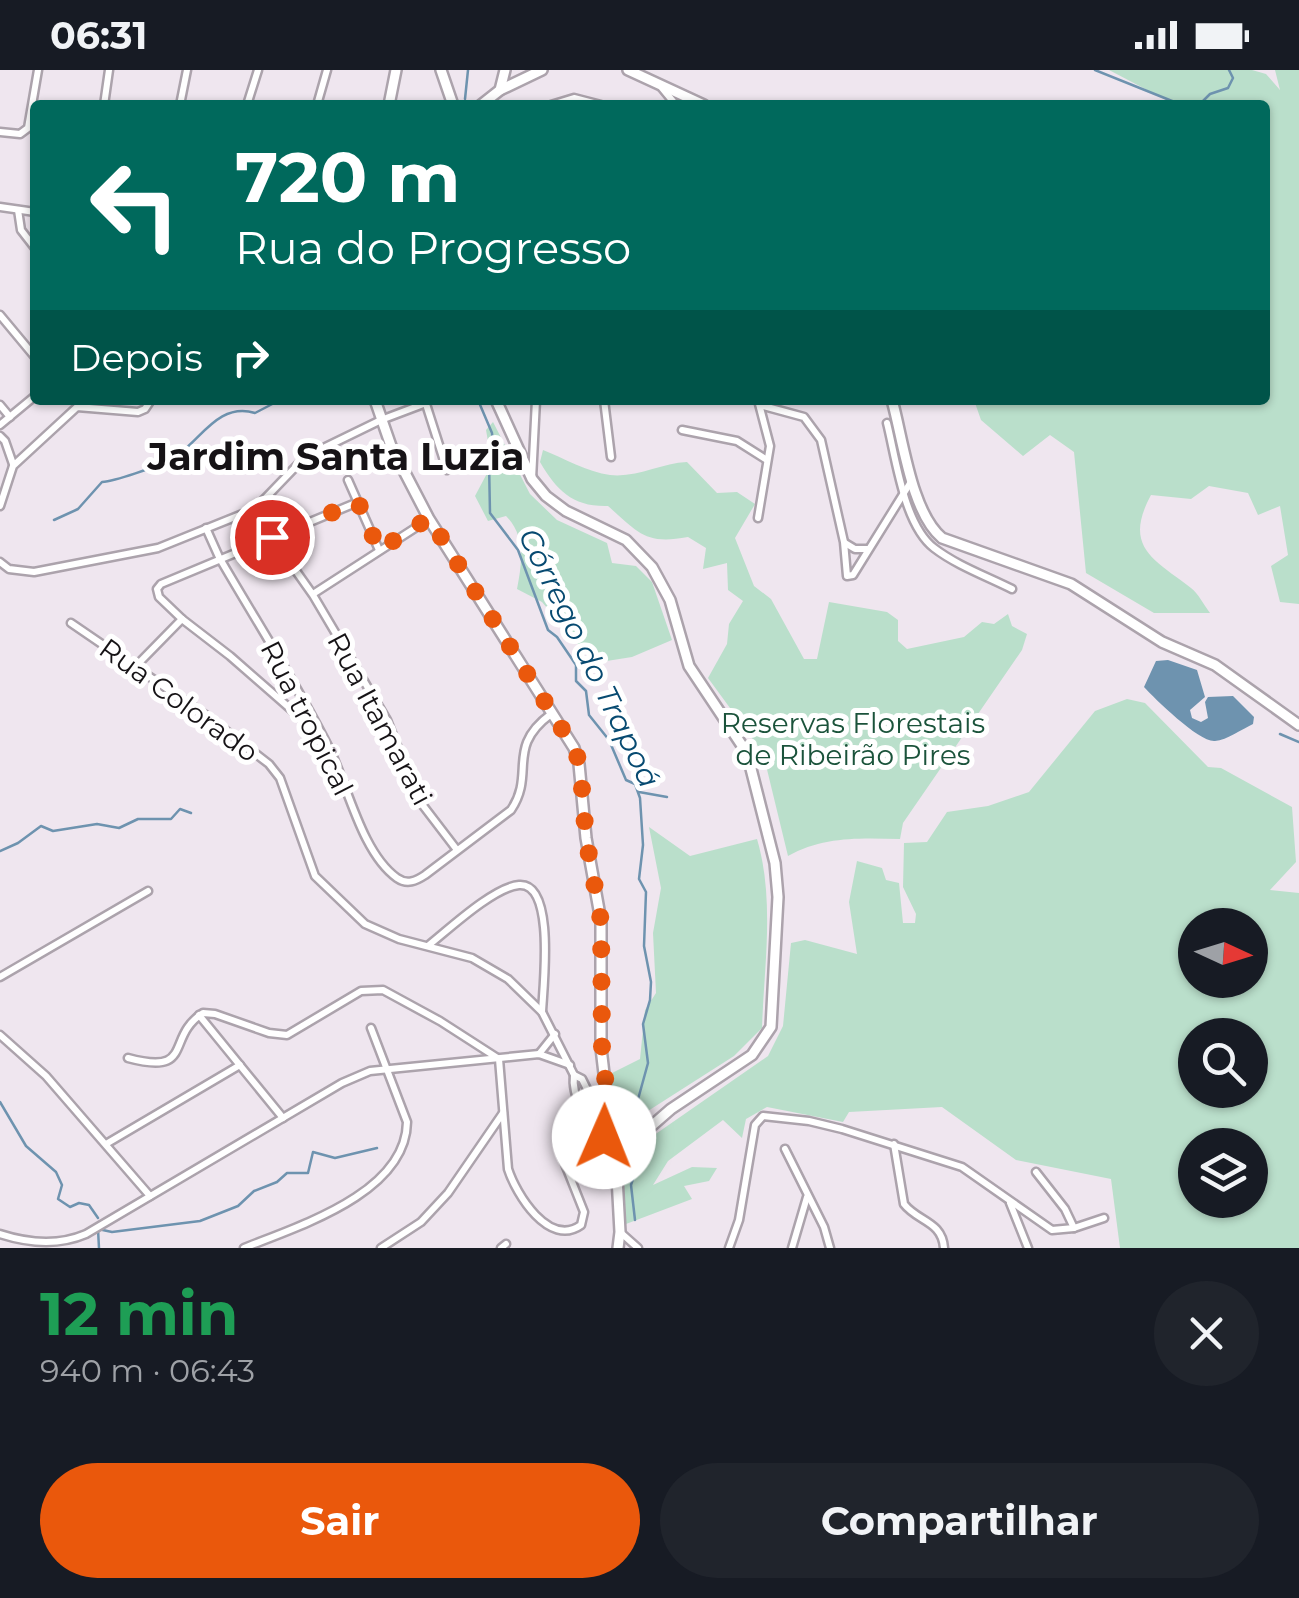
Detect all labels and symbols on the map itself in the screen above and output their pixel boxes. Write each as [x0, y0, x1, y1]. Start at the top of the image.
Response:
district label: Jardim Santa Luzia [147, 433, 524, 480]
pin [230, 495, 315, 580]
water label: Córrego do Trapoá [511, 522, 668, 793]
street label: Rua Itamarati [320, 627, 440, 811]
street label: Rua Colorado [93, 631, 265, 769]
street label: Rua tropical [253, 635, 361, 801]
park label: Reservas Florestais de Ribeirão Pires [721, 706, 985, 772]
north arrow [1178, 908, 1268, 998]
position arrow [552, 1085, 656, 1189]

